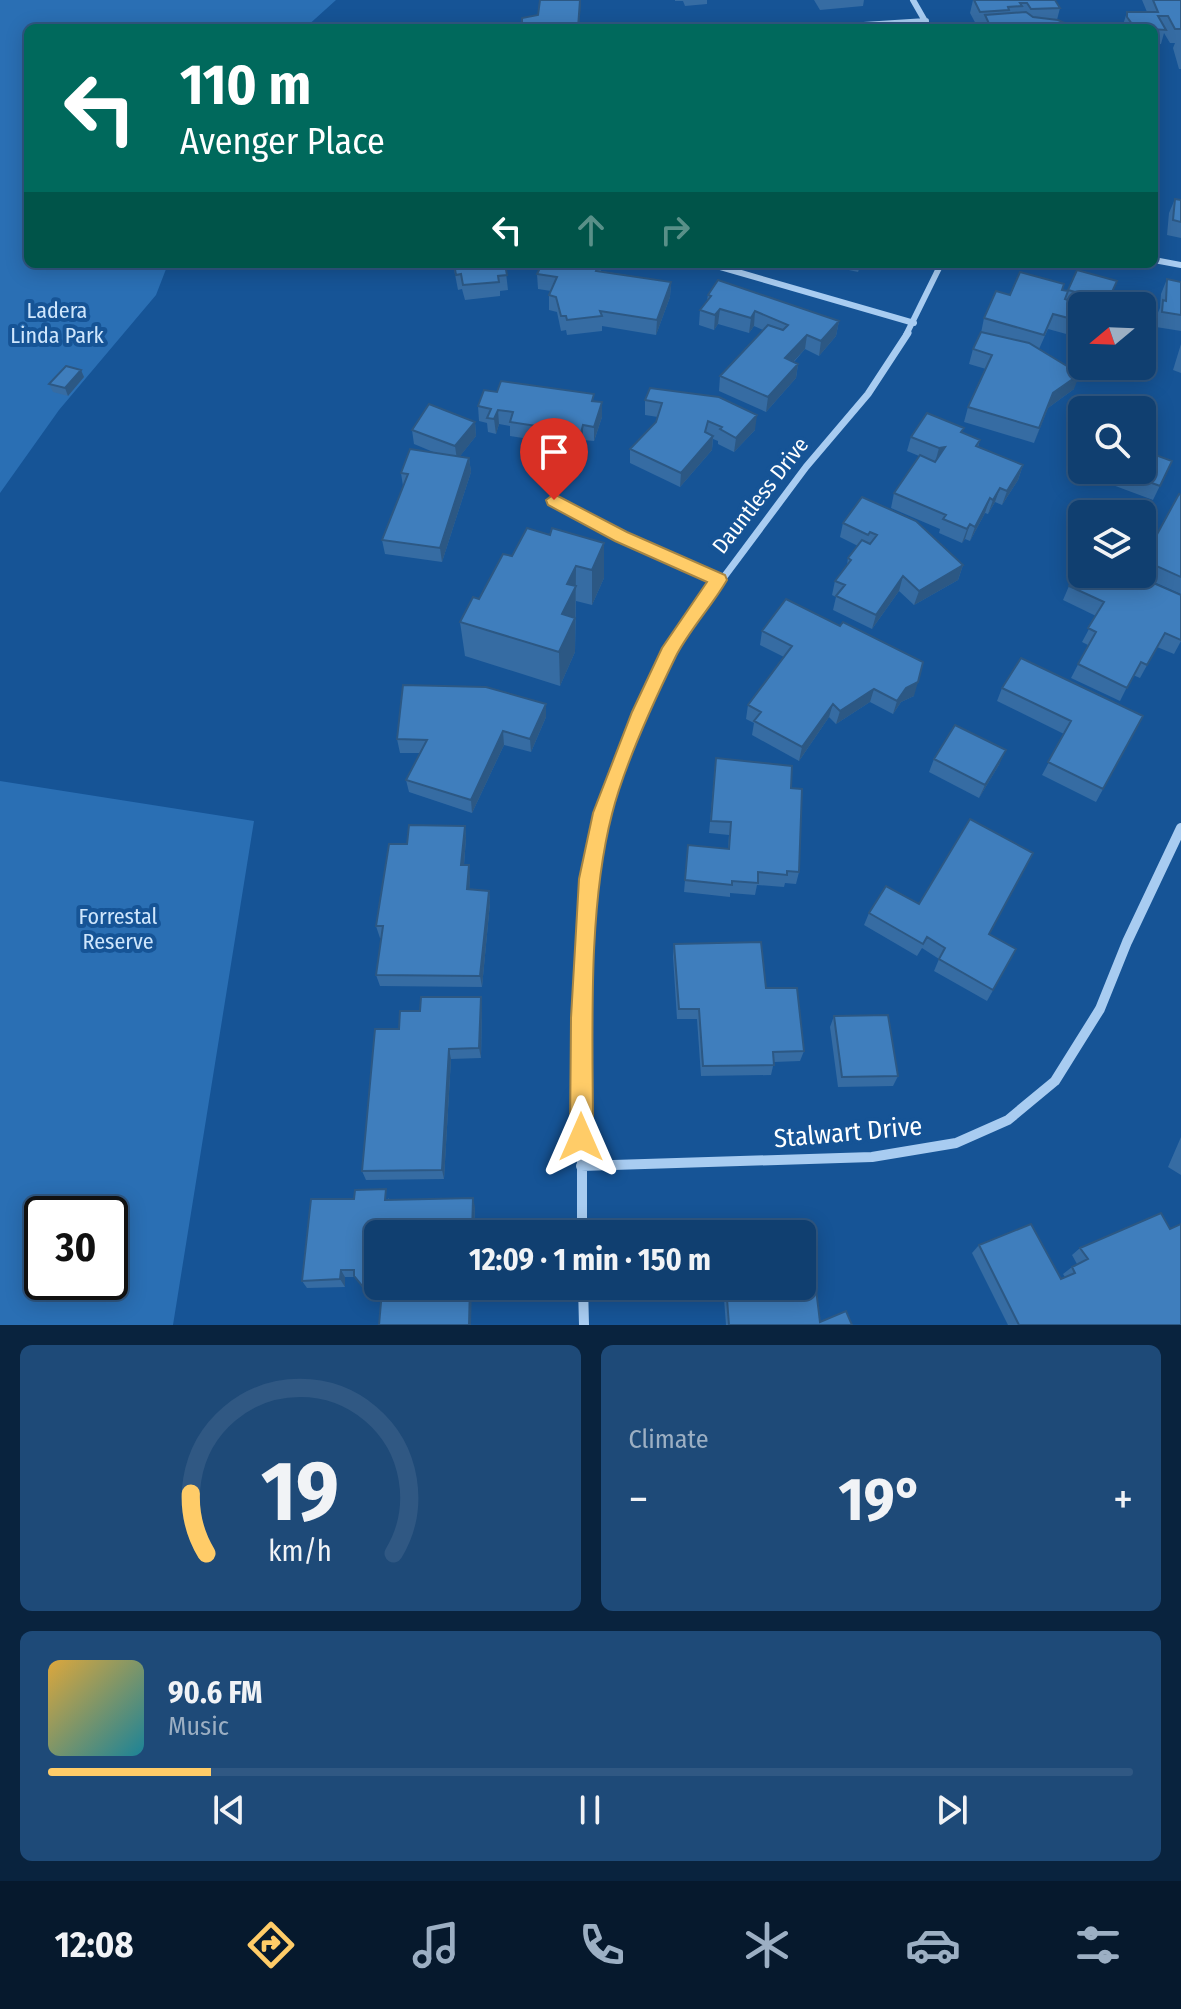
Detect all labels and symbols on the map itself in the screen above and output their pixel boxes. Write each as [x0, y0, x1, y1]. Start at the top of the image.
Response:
north arrow [1068, 292, 1156, 380]
park label: Ladera Linda Park [10, 297, 105, 349]
pin [520, 418, 588, 500]
street label: Dauntless Drive [707, 432, 814, 559]
park label: Forrestal Reserve [79, 903, 158, 955]
position arrow [539, 1095, 623, 1179]
street label: Stalwart Drive [773, 1111, 923, 1154]
speed limit sign: 30 [24, 1196, 128, 1300]

